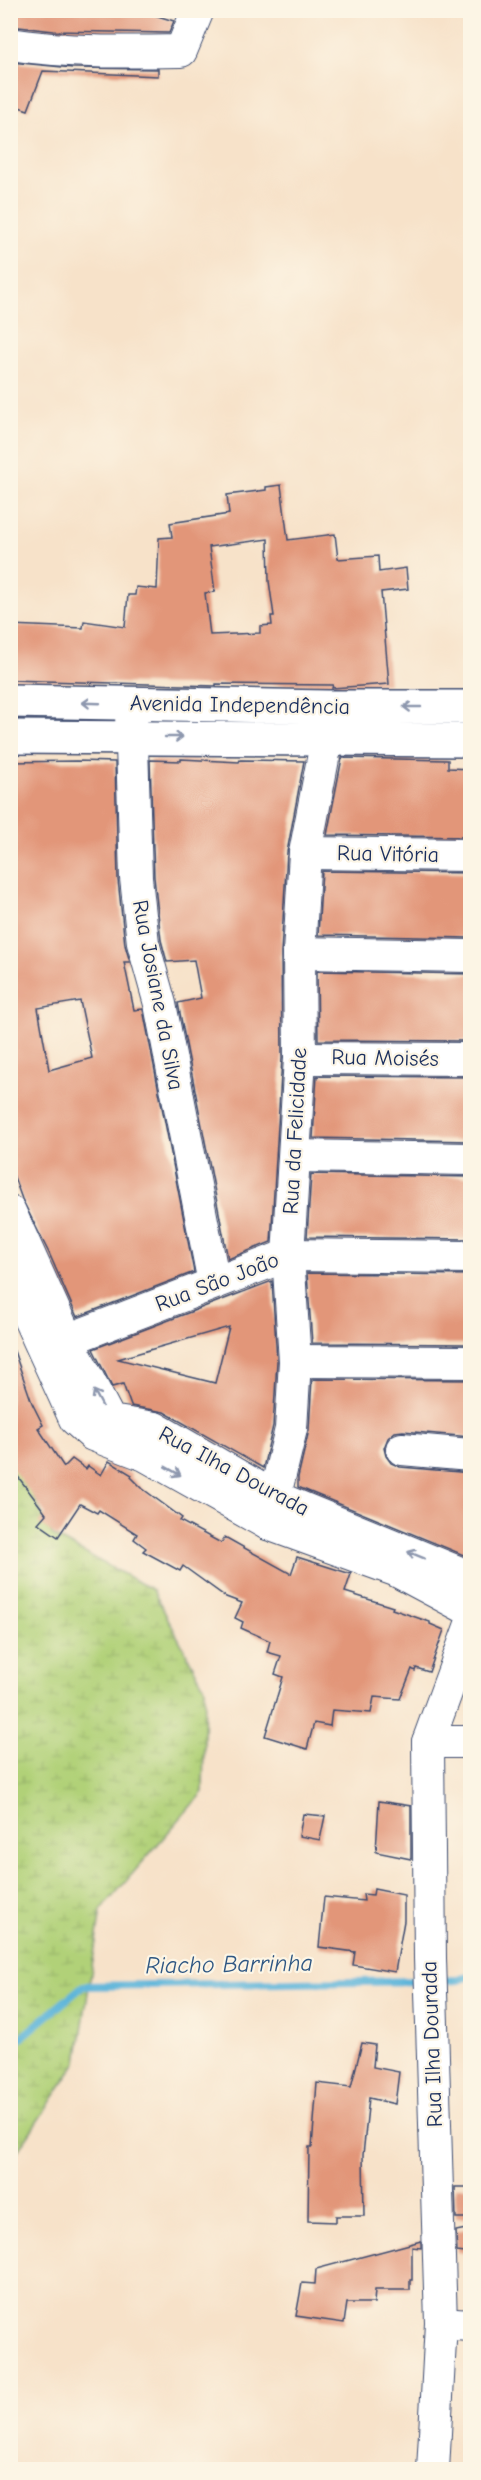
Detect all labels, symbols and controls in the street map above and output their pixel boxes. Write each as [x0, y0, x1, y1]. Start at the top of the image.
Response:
street label: Avenida Independência [130, 690, 350, 720]
one-way arrow [82, 697, 102, 709]
one-way arrow [403, 701, 423, 713]
one-way arrow [163, 731, 183, 743]
street label: Rua Vitória [337, 840, 439, 868]
street label: Rua Josiane da Silva [127, 898, 189, 1092]
street label: Rua Moisés [331, 1044, 439, 1072]
street label: Rua da Felicidade [278, 1047, 312, 1215]
street label: Rua São João [152, 1247, 282, 1317]
one-way arrow [91, 1389, 103, 1407]
street label: Rua Ilha Dourada [154, 1420, 314, 1522]
one-way arrow [164, 1465, 181, 1477]
one-way arrow [408, 1549, 426, 1560]
water label: Riacho Barrinha [145, 1949, 313, 1979]
street label: Rua Ilha Dourada [416, 1960, 448, 2128]

